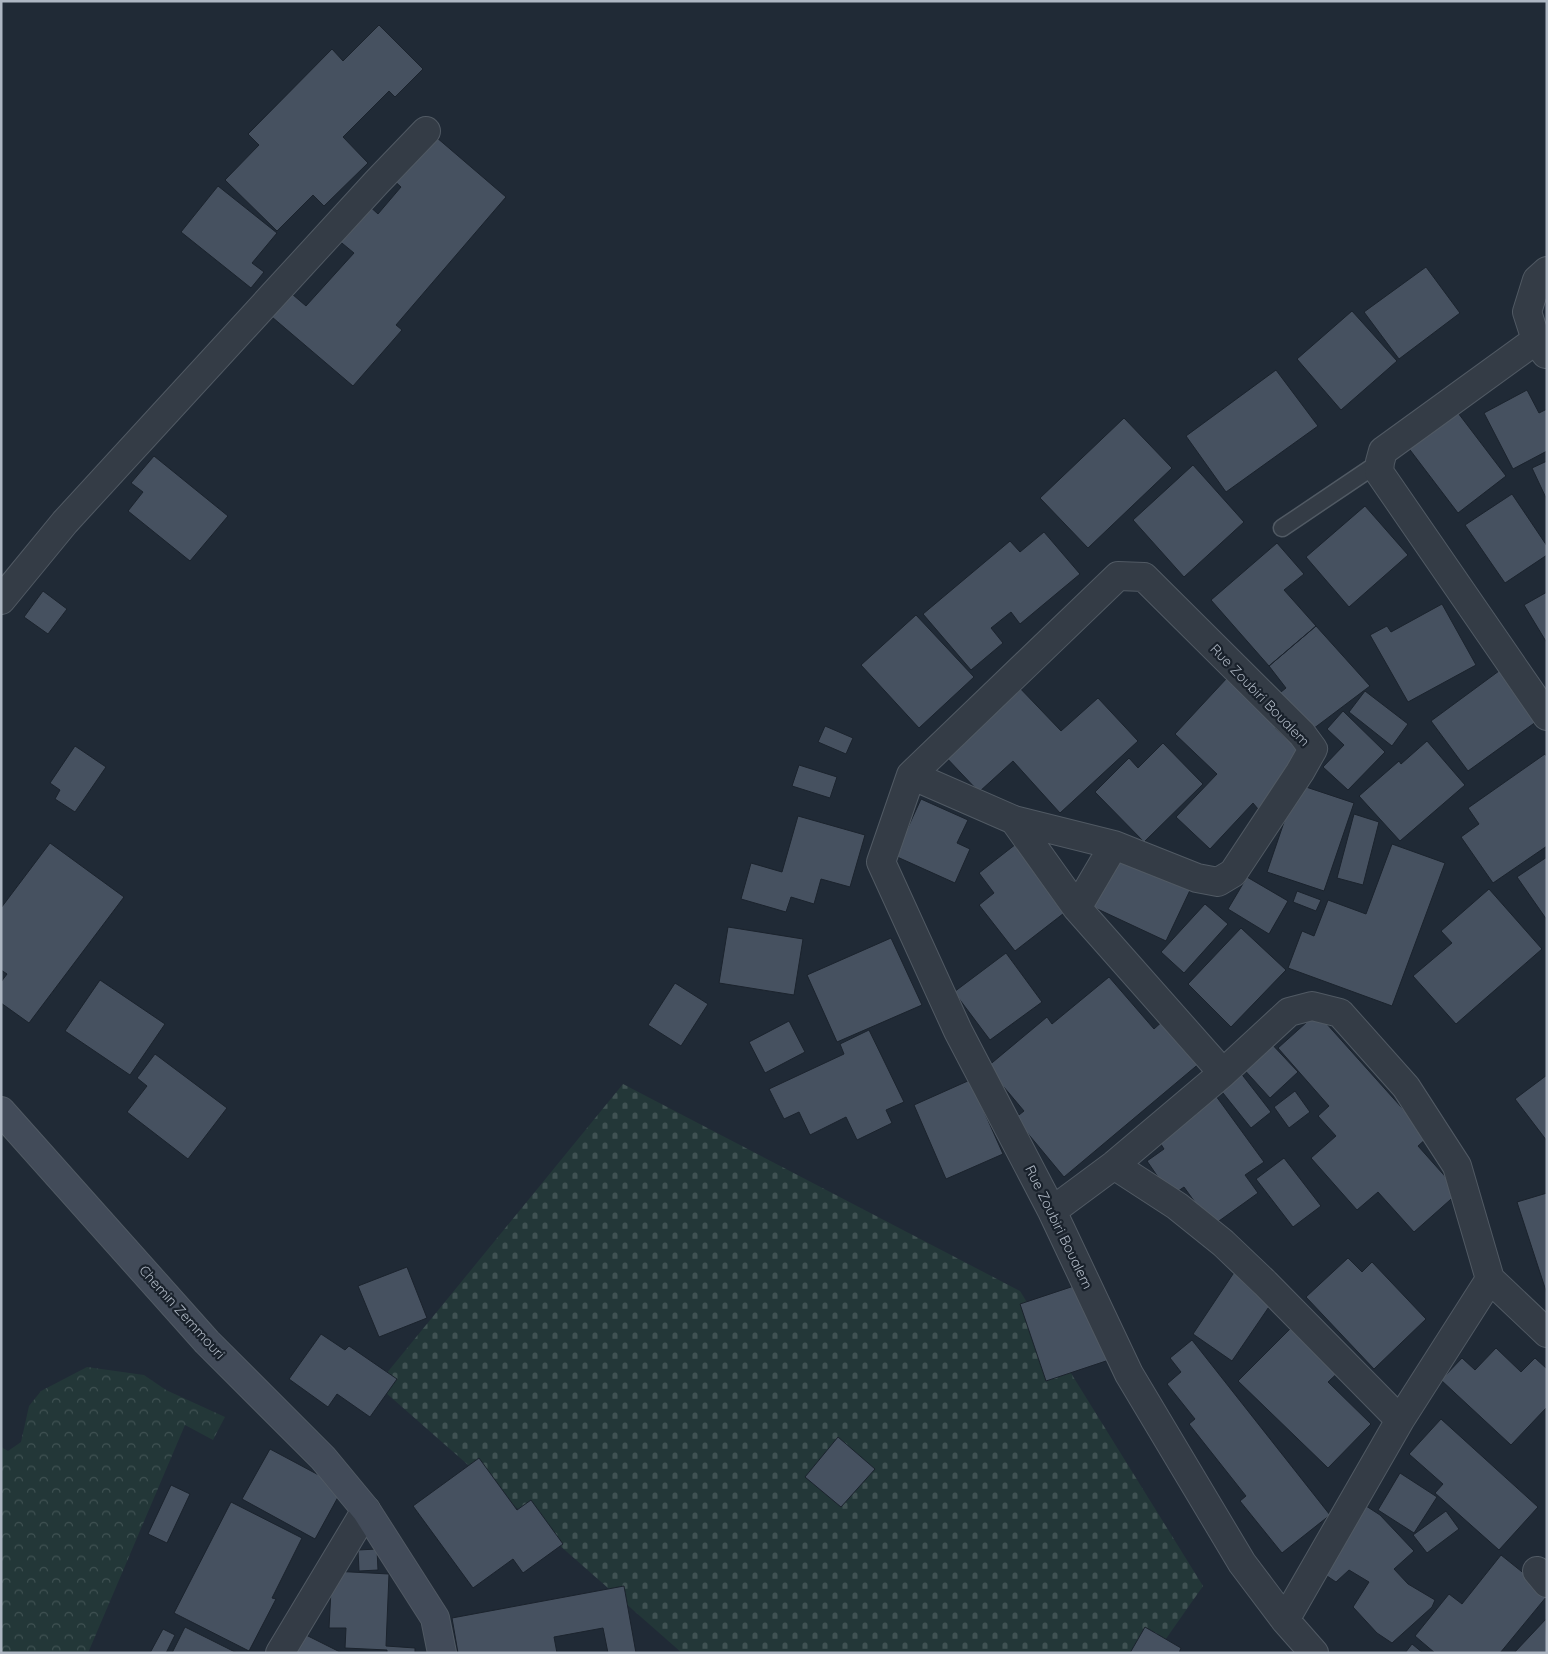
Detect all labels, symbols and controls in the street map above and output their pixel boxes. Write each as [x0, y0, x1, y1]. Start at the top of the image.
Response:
street label: Rue Zoubiri Boualem [1206, 640, 1314, 750]
street label: Rue Zoubiri Boualem [1021, 1162, 1097, 1292]
street label: Chemin Zemmouri [135, 1261, 229, 1363]

